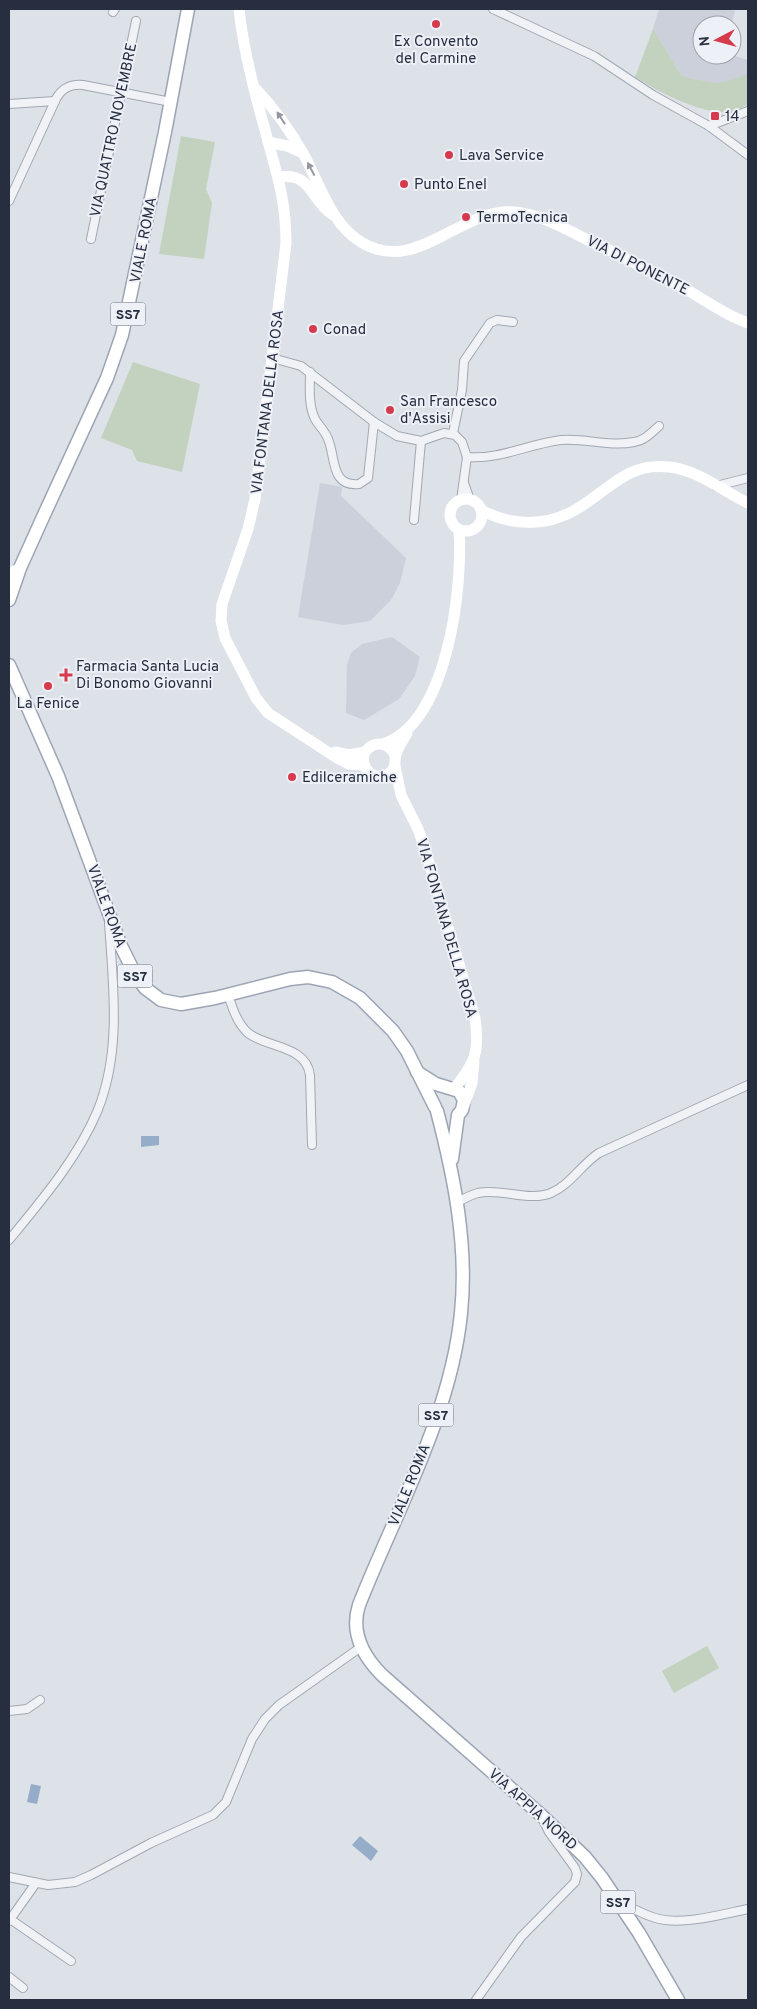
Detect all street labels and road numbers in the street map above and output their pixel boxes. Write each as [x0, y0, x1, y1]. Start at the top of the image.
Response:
street label: VIA QUATTRO NOVEMBRE [87, 41, 142, 219]
street label: VIALE ROMA [127, 196, 162, 285]
street label: VIA DI PONENTE [583, 232, 692, 300]
road number: SS7 [110, 302, 146, 326]
street label: VIA FONTANA DELLA ROSA [248, 309, 289, 496]
street label: VIA FONTANA DELLA ROSA [411, 836, 480, 1020]
street label: VIALE ROMA [82, 862, 129, 951]
road number: SS7 [118, 964, 152, 988]
road number: SS7 [418, 1404, 454, 1426]
street label: VIALE ROMA [385, 1442, 436, 1530]
street label: VIA APPIA NORD [483, 1765, 581, 1855]
road number: SS7 [600, 1890, 636, 1914]

